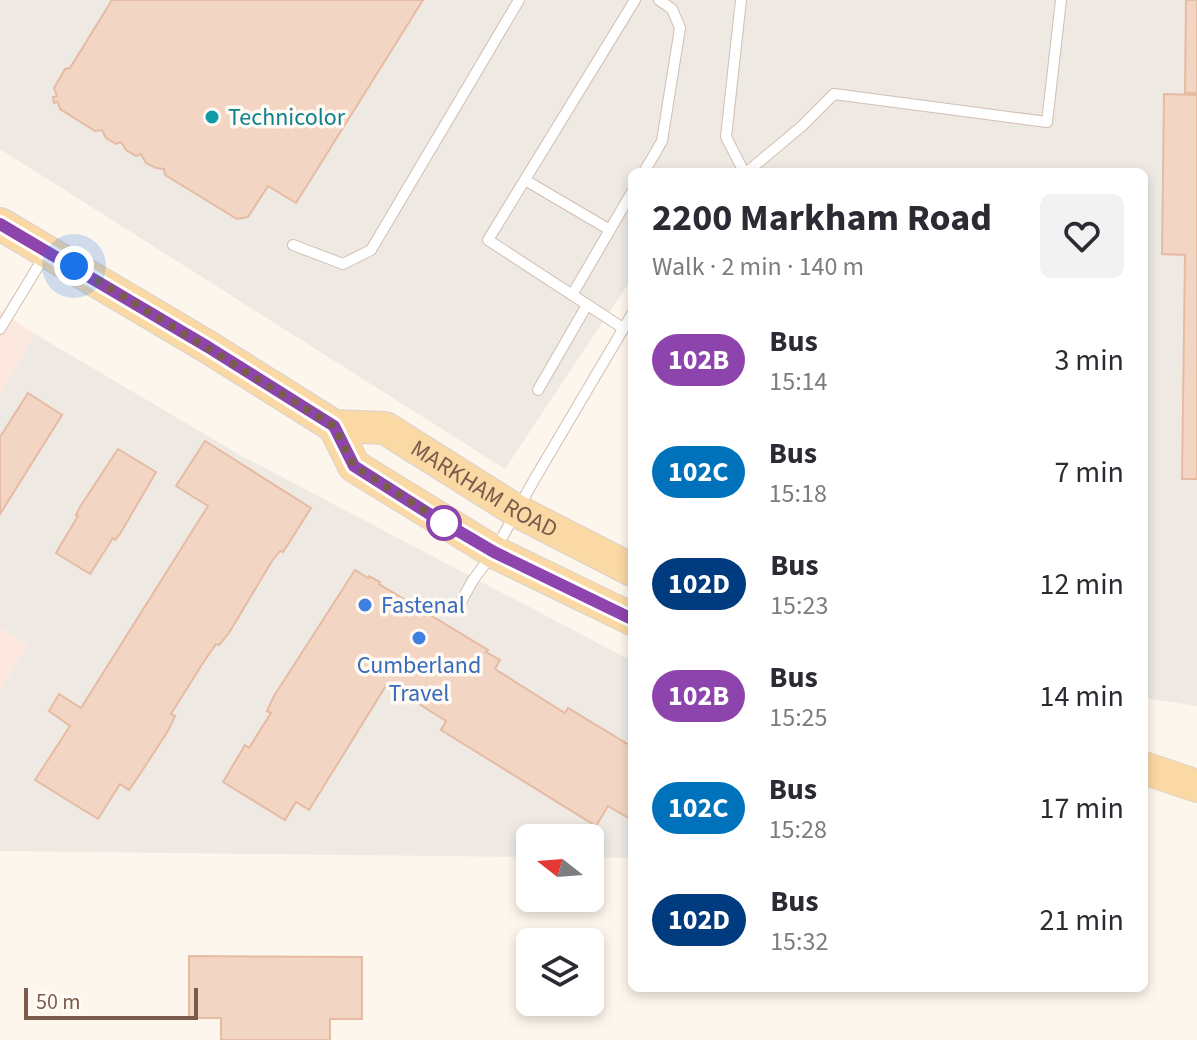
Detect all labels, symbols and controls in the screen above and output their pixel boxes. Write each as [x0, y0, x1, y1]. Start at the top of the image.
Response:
place label: Technicolor [228, 100, 346, 135]
marker: Technicolor [203, 108, 221, 126]
text: 2200 Markham Road [652, 191, 992, 245]
button: heart [1040, 194, 1124, 278]
your location [54, 246, 94, 286]
text: Walk · 2 min · 140 m [652, 248, 864, 285]
text: Bus [769, 320, 818, 363]
text: 3 min [1054, 339, 1124, 382]
text: 102B [668, 340, 729, 380]
text: 15:14 [769, 363, 827, 400]
street label: MARKHAM ROAD [404, 431, 564, 547]
text: Bus [769, 432, 817, 475]
text: 7 min [1054, 451, 1124, 494]
text: 102C [668, 452, 729, 492]
text: 15:18 [769, 475, 827, 512]
unlabelled marker [427, 506, 461, 540]
text: Bus [770, 544, 819, 587]
text: 12 min [1040, 563, 1124, 606]
text: 102D [668, 564, 730, 604]
text: 15:23 [770, 587, 828, 624]
place label: Fastenal [381, 588, 465, 623]
marker: Fastenal [356, 596, 374, 614]
marker: Cumberland Travel [410, 629, 428, 647]
place label: Cumberland Travel [357, 648, 481, 711]
text: Bus [769, 656, 818, 699]
text: 14 min [1040, 675, 1124, 718]
text: 102B [668, 676, 729, 716]
text: 15:25 [769, 699, 827, 736]
text: Bus [769, 768, 817, 811]
text: 17 min [1040, 787, 1124, 830]
text: 102C [668, 788, 729, 828]
text: 15:28 [769, 811, 827, 848]
north arrow [516, 824, 604, 912]
map controls [516, 824, 604, 1016]
text: Bus [770, 880, 819, 923]
text: 21 min [1040, 899, 1124, 942]
text: 102D [668, 900, 730, 940]
text: 15:32 [770, 923, 828, 960]
button: layers [516, 928, 604, 1016]
scale bar [24, 984, 198, 1020]
text: 50 m [36, 986, 81, 1018]

